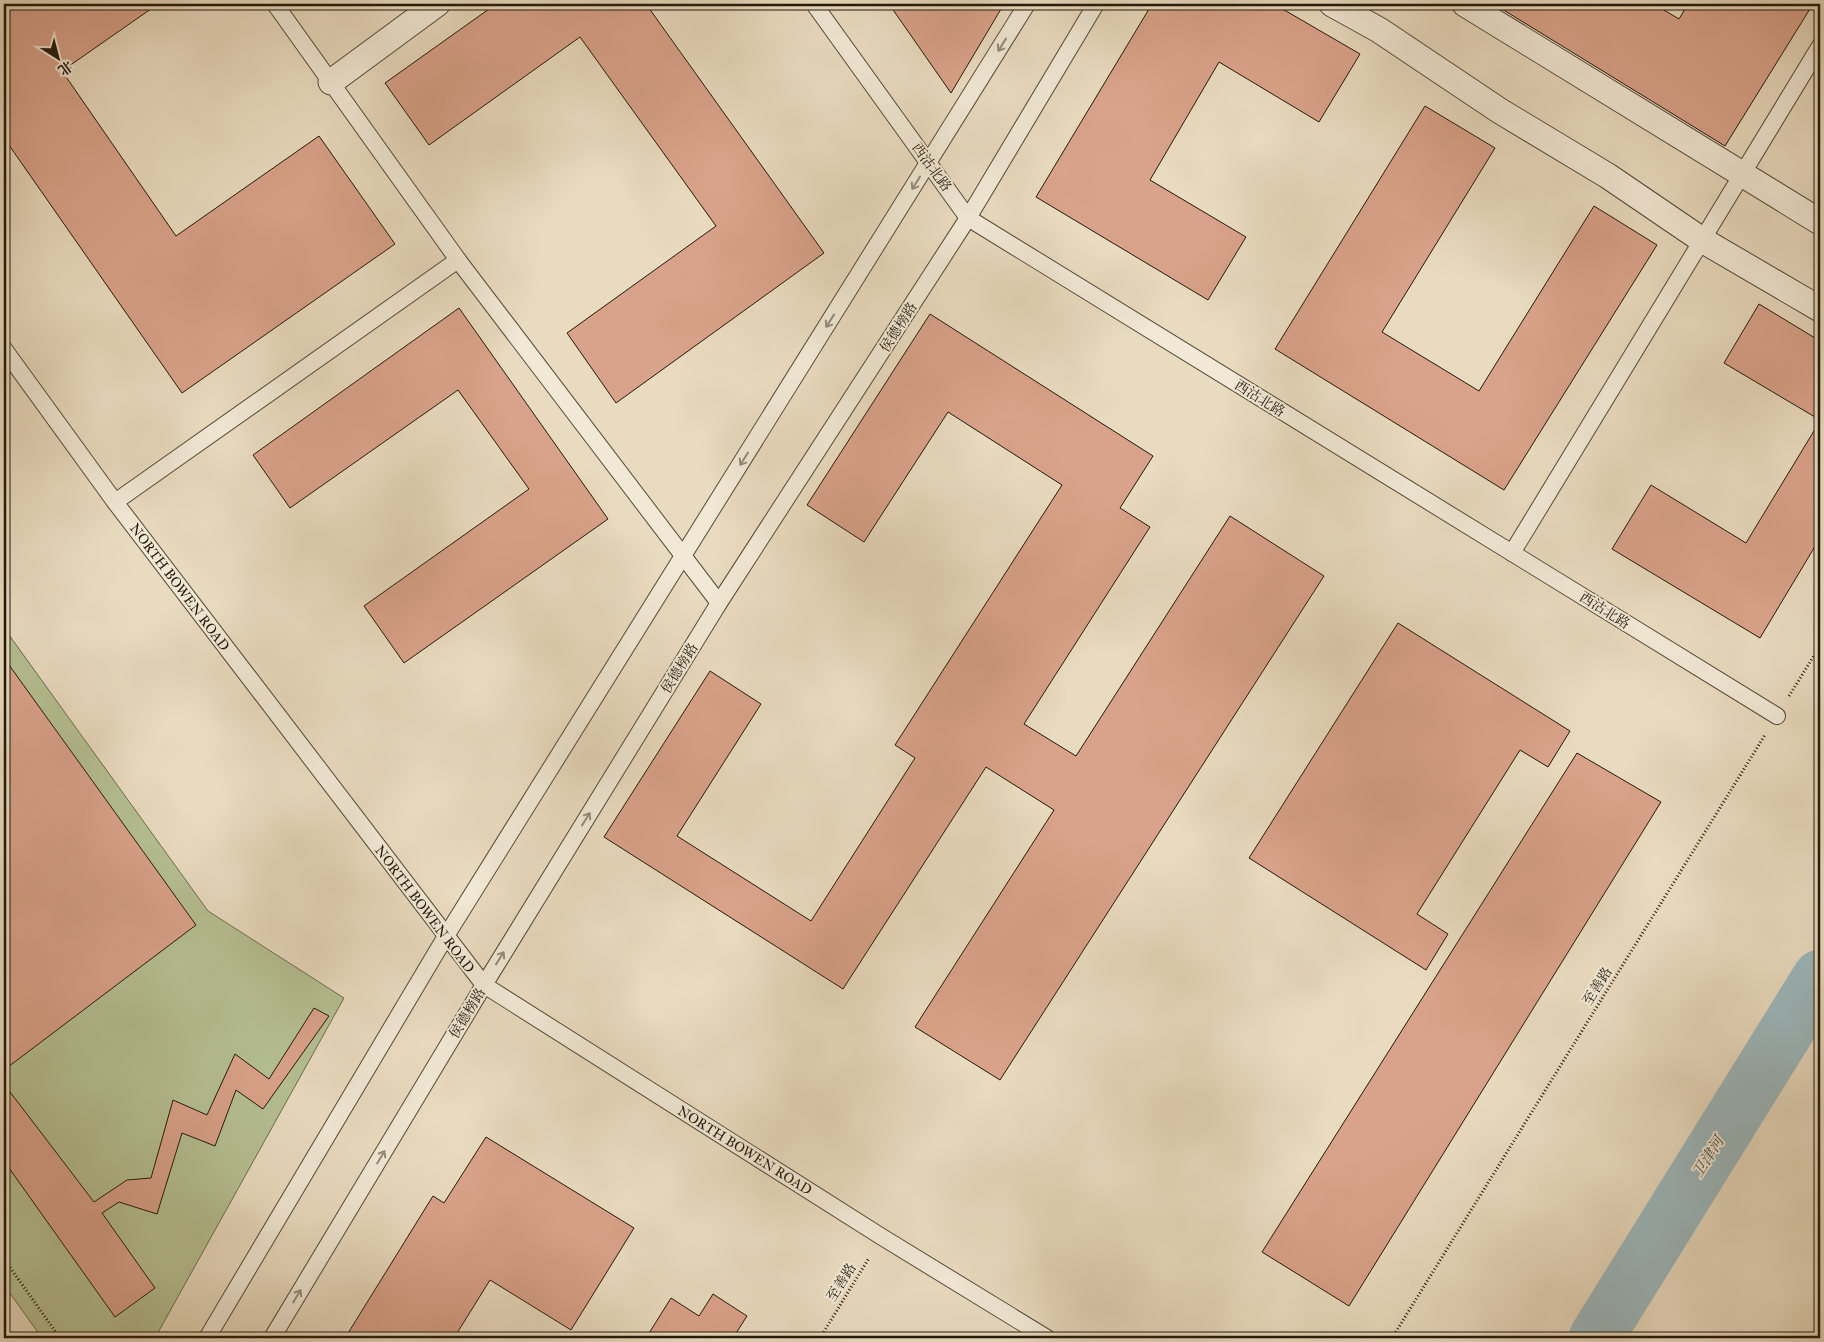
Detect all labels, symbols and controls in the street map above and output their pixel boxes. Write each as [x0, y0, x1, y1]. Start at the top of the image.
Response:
north arrow [32, 32, 82, 82]
one-way arrow [996, 38, 1006, 52]
text: 北 [55, 57, 76, 79]
street label: 西沽北路 [908, 140, 955, 195]
one-way arrow [911, 176, 921, 190]
street label: 侯德榜路 [876, 299, 921, 355]
one-way arrow [824, 314, 835, 328]
street label: 西沽北路 [1231, 376, 1288, 420]
one-way arrow [738, 451, 748, 465]
street label: NORTH BOWEN ROAD [126, 520, 233, 654]
street label: 西沽北路 [1576, 588, 1633, 632]
street label: 侯德榜路 [657, 640, 701, 697]
one-way arrow [581, 813, 591, 827]
street label: NORTH BOWEN ROAD [371, 842, 478, 976]
one-way arrow [496, 951, 506, 965]
street label: 至善路 [1579, 964, 1616, 1009]
street label: 侯德榜路 [446, 985, 489, 1042]
street label: NORTH BOWEN ROAD [674, 1102, 815, 1199]
water label: 卫津河 [1688, 1131, 1729, 1181]
one-way arrow [376, 1150, 386, 1164]
street label: 至善路 [823, 1260, 860, 1305]
one-way arrow [293, 1290, 303, 1304]

